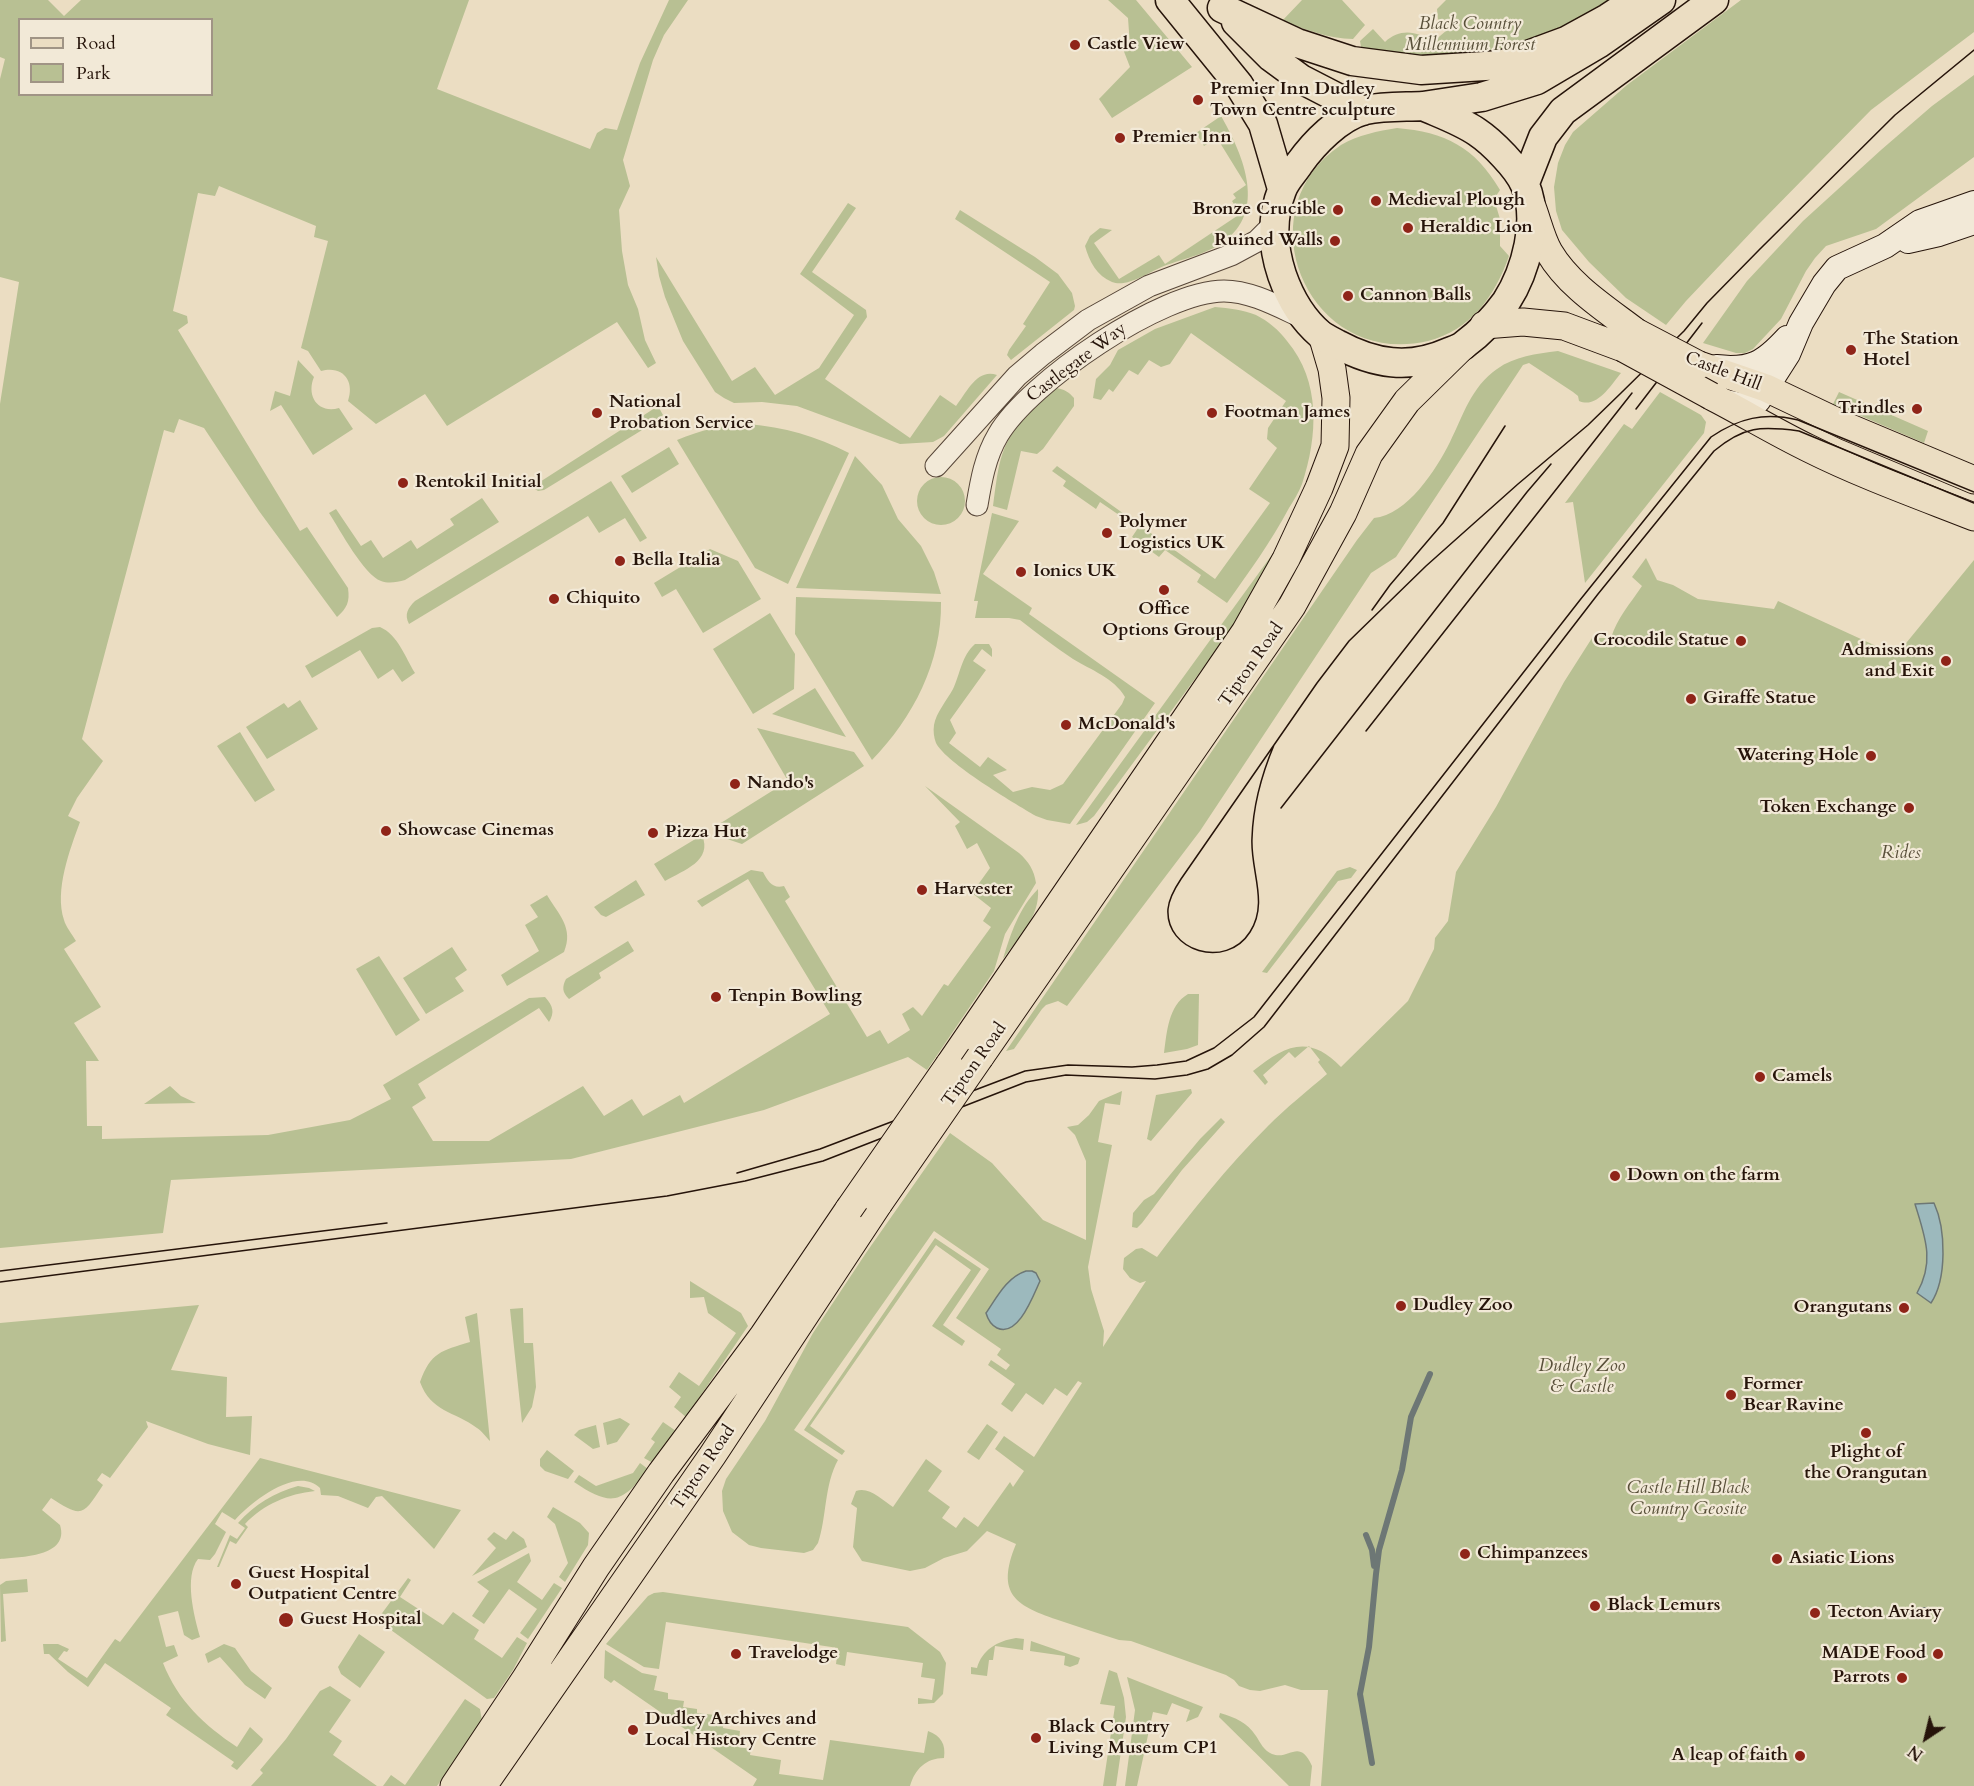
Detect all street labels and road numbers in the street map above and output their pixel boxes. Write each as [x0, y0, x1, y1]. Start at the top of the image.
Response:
street label: Castlegate Way [1023, 318, 1131, 408]
street label: Castle Hill [1682, 348, 1764, 396]
street label: Tipton Road [1215, 619, 1289, 711]
street label: Tipton Road [938, 1019, 1012, 1111]
street label: Tipton Road [668, 1421, 740, 1515]

